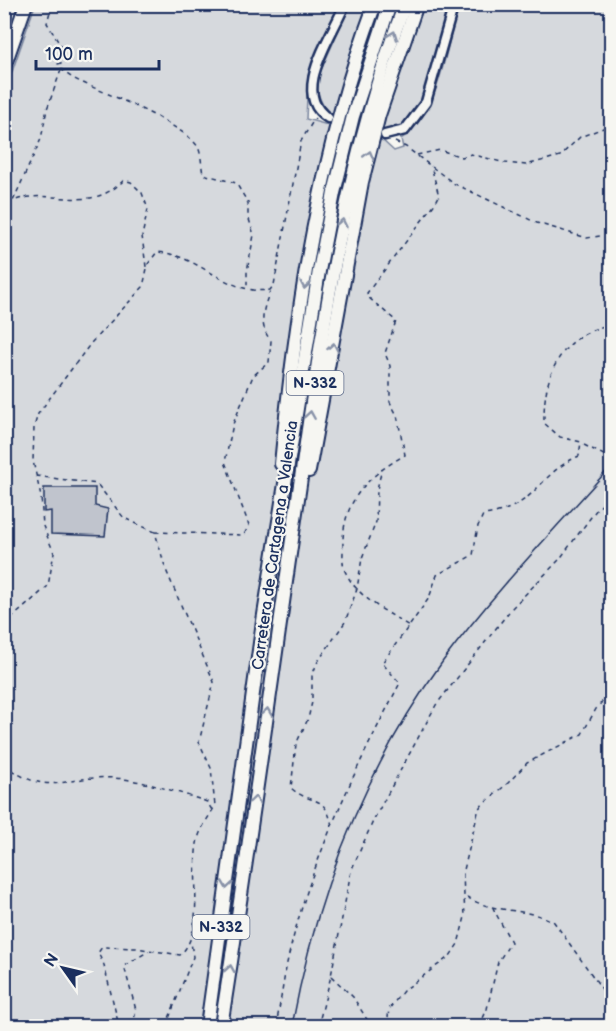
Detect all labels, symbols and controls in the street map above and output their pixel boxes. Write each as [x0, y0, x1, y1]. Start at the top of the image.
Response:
one-way arrow [386, 30, 399, 40]
scale bar [36, 33, 159, 71]
text: 100 m [45, 44, 93, 65]
one-way arrow [362, 150, 375, 160]
one-way arrow [335, 218, 348, 228]
one-way arrow [299, 280, 312, 290]
one-way arrow [326, 342, 338, 351]
road number: N-332 [286, 371, 344, 395]
one-way arrow [303, 410, 315, 419]
street label: Carretera de Cartagena a Valencia [249, 419, 302, 671]
one-way arrow [261, 707, 273, 716]
one-way arrow [249, 795, 261, 804]
one-way arrow [222, 881, 234, 890]
road number: N-332 [192, 915, 250, 939]
north arrow [33, 938, 93, 998]
text: N [41, 950, 63, 971]
one-way arrow [223, 964, 236, 974]

